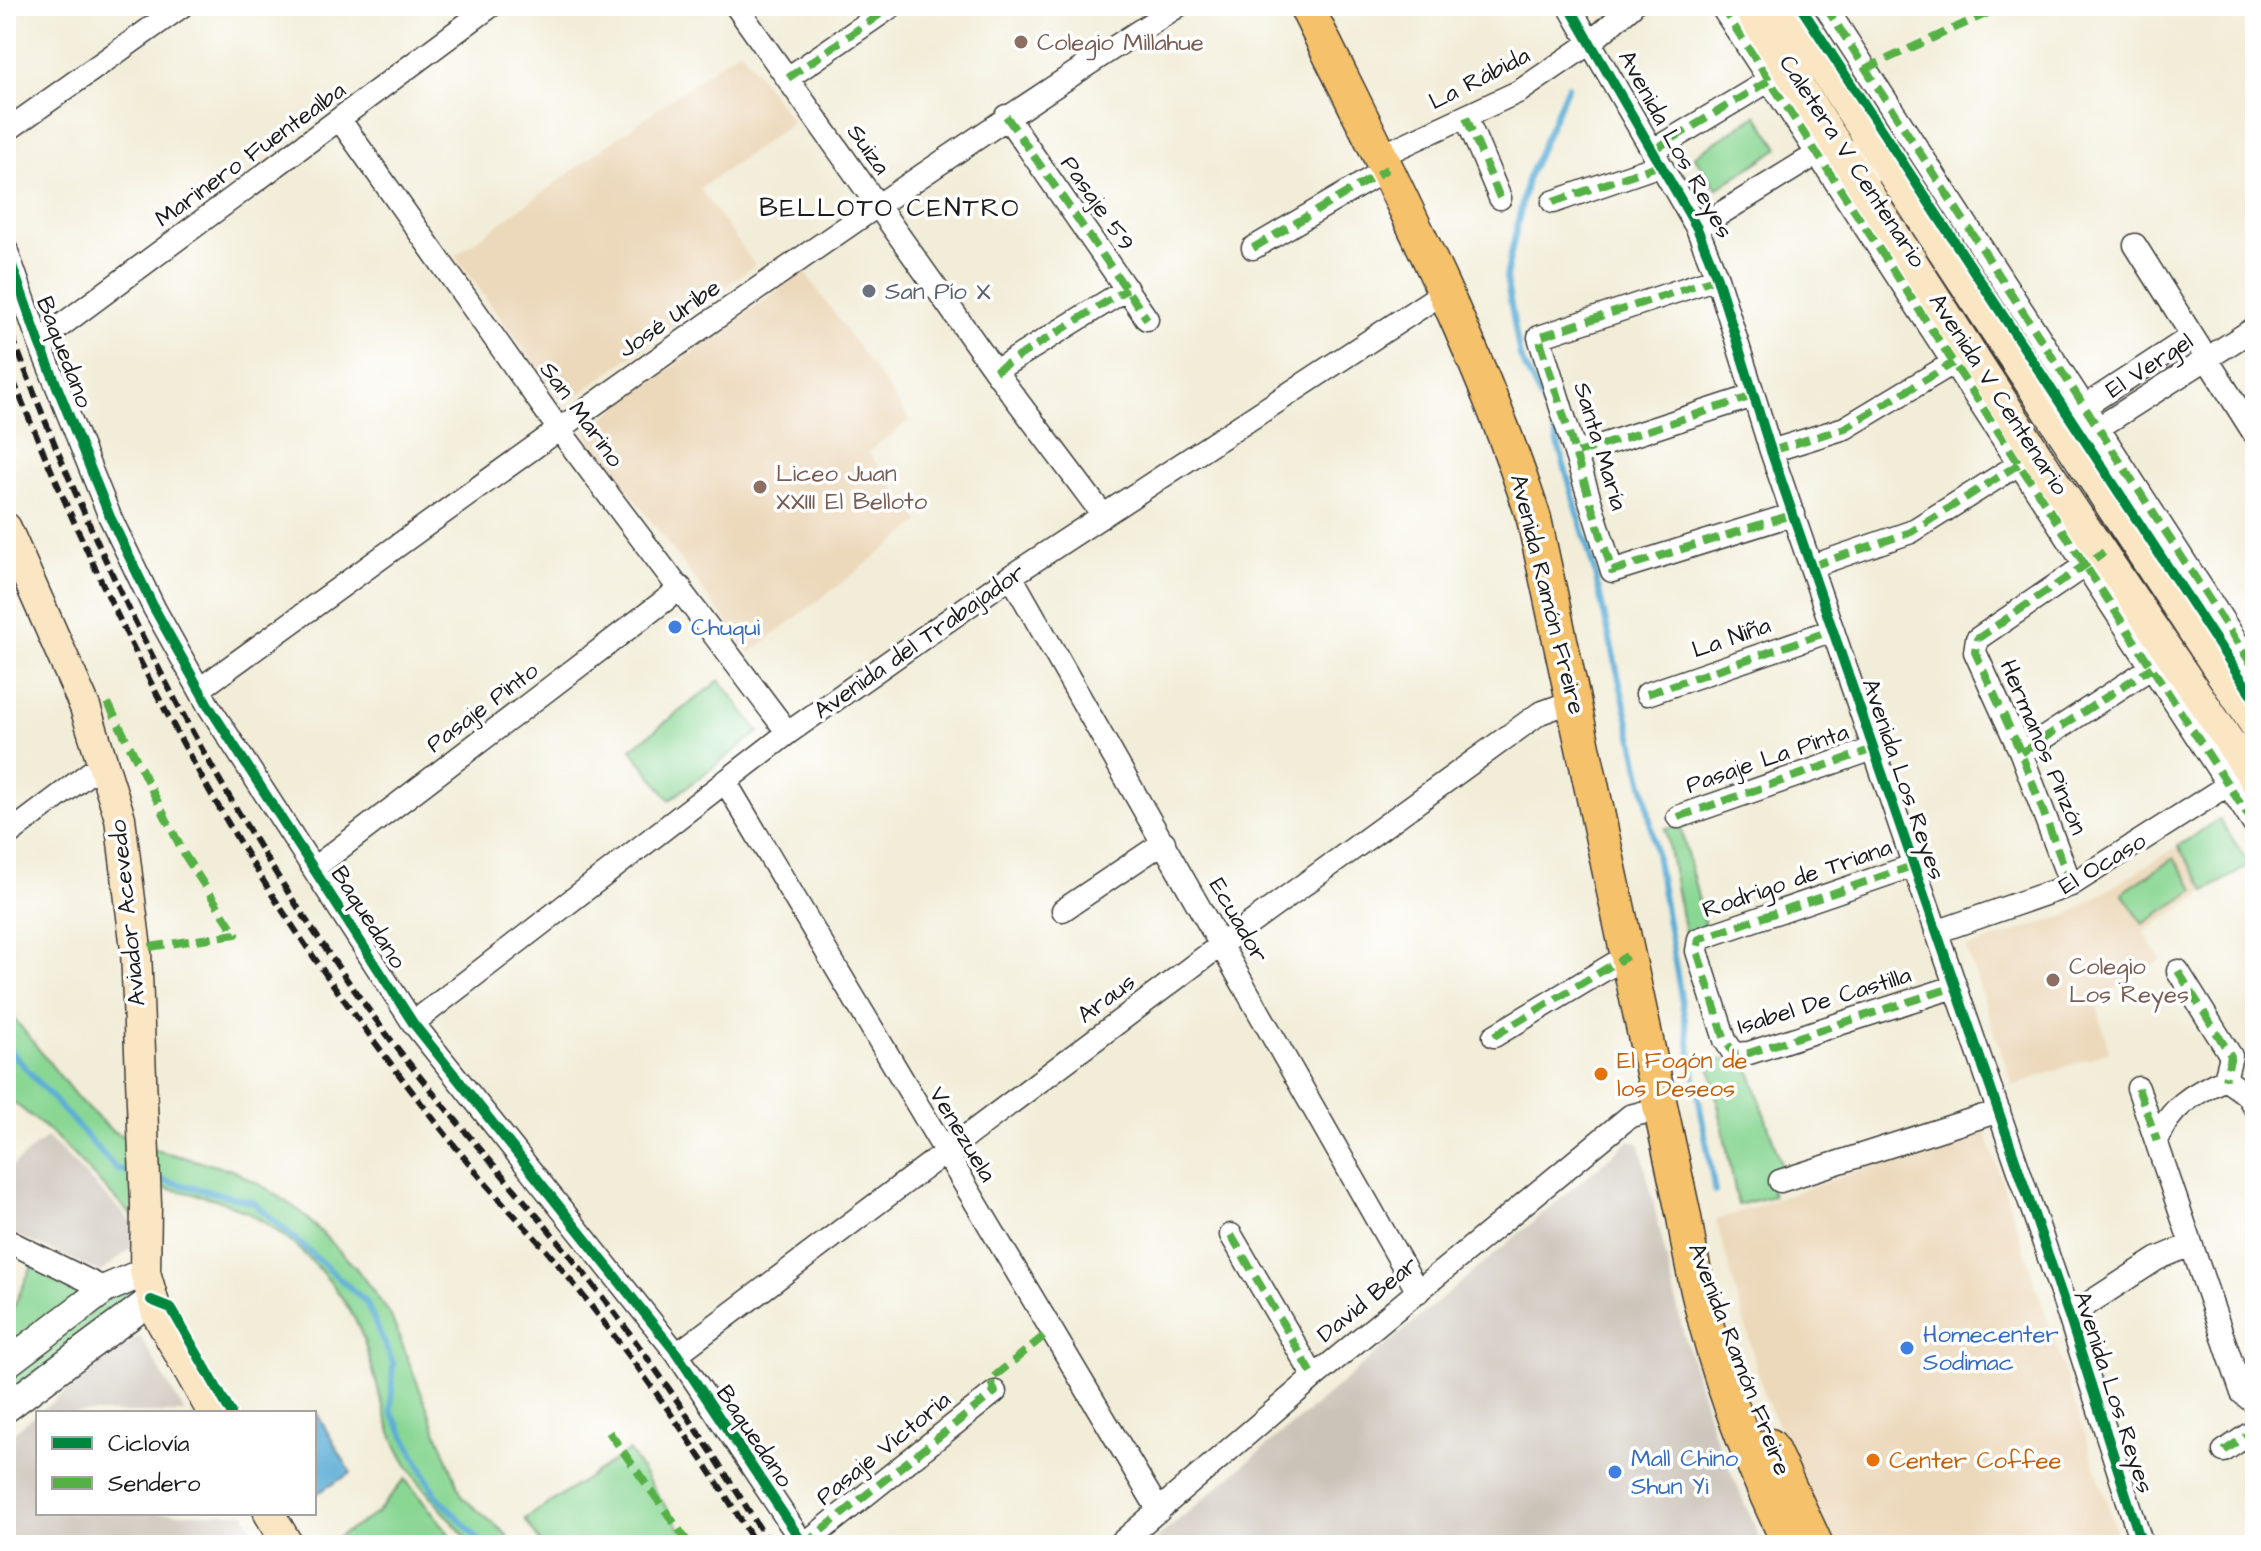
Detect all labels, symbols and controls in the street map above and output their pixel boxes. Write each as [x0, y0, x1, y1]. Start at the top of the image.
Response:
place label: Colegio Millahue [1037, 26, 1204, 61]
marker: Colegio Millahue [1012, 33, 1030, 51]
street label: La Rábida [1423, 39, 1536, 119]
street label: Avenida Los Reyes [1608, 44, 1741, 245]
street label: Caletera V Centenario [1770, 48, 1934, 275]
street label: Marinero Fuentealba [148, 74, 353, 236]
street label: Suiza [838, 117, 898, 182]
street label: Pasaje 59 [1052, 149, 1142, 258]
district label: BELLOTO CENTRO [759, 190, 1021, 226]
street label: José Uribe [612, 271, 728, 366]
place label: San Pío X [885, 275, 991, 309]
marker: San Pío X [860, 282, 878, 300]
street label: Avenida V Centenario [1920, 287, 2077, 503]
street label: Baquedano [27, 292, 101, 413]
street label: El Vergel [2099, 325, 2200, 408]
street label: San Marino [531, 355, 632, 475]
street label: Santa María [1564, 378, 1636, 515]
place label: Liceo Juan XXIII El Belloto [776, 457, 928, 519]
street label: Avenida Ramón Freire [1501, 471, 1593, 718]
marker: Liceo Juan XXIII El Belloto [751, 478, 769, 496]
street label: Avenida del Trabajador [807, 556, 1032, 728]
street label: La Niña [1687, 609, 1775, 667]
place label: Chuqui [691, 611, 761, 645]
marker: Chuqui [666, 618, 684, 636]
street label: Pasaje Pinto [419, 654, 546, 761]
street label: Hermanos Pinzón [1991, 655, 2095, 840]
street label: Avenida Los Reyes [1852, 674, 1953, 885]
street label: Pasaje La Pinta [1681, 715, 1853, 803]
street label: Aviador Acevedo [101, 818, 155, 1008]
street label: El Ocaso [2052, 824, 2153, 903]
street label: Rodrigo de Triana [1698, 831, 1897, 928]
street label: Baquedano [322, 859, 414, 976]
street label: Ecuador [1200, 872, 1276, 969]
place label: Colegio Los Reyes [2069, 950, 2189, 1013]
street label: Isabel De Castilla [1733, 958, 1915, 1044]
street label: Araus [1070, 966, 1143, 1032]
marker: Colegio Los Reyes [2044, 971, 2062, 989]
place label: El Fogón de los Deseos [1617, 1044, 1747, 1106]
marker: El Fogón de los Deseos [1592, 1065, 1610, 1083]
street label: Venezuela [920, 1080, 1004, 1189]
street label: Avenida Ramón Freire [1679, 1238, 1799, 1480]
street label: David Bear [1310, 1248, 1425, 1351]
street label: Avenida Los Reyes [2063, 1287, 2162, 1498]
place label: Homecenter Sodimac [1923, 1318, 2059, 1380]
marker: Homecenter Sodimac [1898, 1339, 1916, 1357]
street label: Baquedano [707, 1379, 801, 1495]
street label: Pasaje Victoria [809, 1384, 958, 1514]
legend [36, 1411, 316, 1515]
text: Ciclovía [108, 1427, 189, 1461]
place label: Mall Chino Shun Yi [1631, 1442, 1739, 1504]
place label: Center Coffee [1889, 1444, 2061, 1478]
marker: Center Coffee [1864, 1451, 1882, 1469]
marker: Mall Chino Shun Yi [1606, 1463, 1624, 1481]
text: Sendero [108, 1467, 201, 1501]

